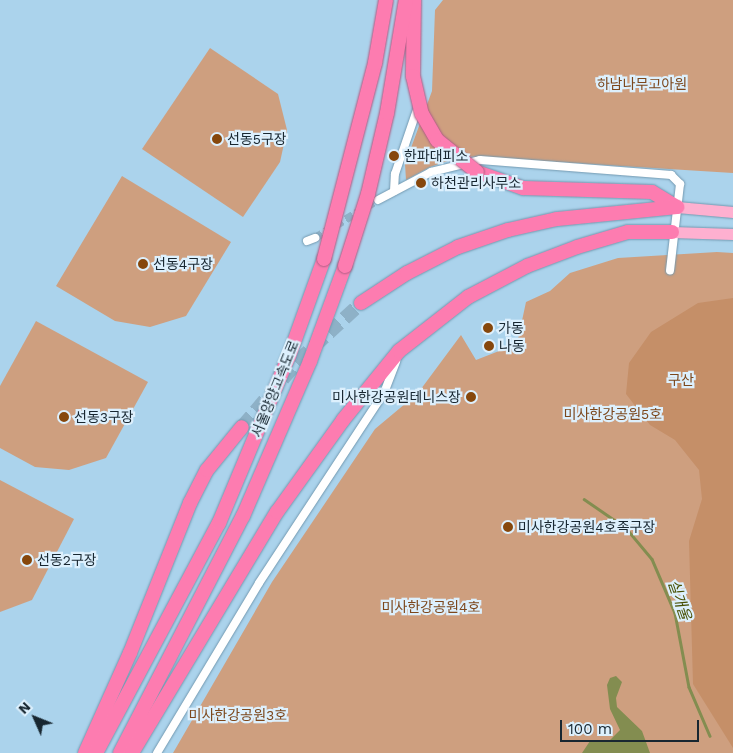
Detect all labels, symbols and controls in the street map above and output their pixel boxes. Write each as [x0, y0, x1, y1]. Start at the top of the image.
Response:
park label: 하남나무고아원 [597, 76, 687, 92]
place label: 선동5구장 [227, 131, 287, 147]
marker: 선동5구장 [211, 133, 223, 145]
place label: 한파대피소 [404, 148, 468, 164]
marker: 한파대피소 [388, 150, 400, 162]
place label: 하천관리사무소 [431, 175, 521, 191]
marker: 하천관리사무소 [415, 177, 427, 189]
place label: 선동4구장 [153, 256, 213, 272]
marker: 선동4구장 [137, 258, 149, 270]
place label: 가동 [498, 320, 524, 336]
marker: 가동 [482, 322, 494, 334]
street label: 서울양양고속도로 [248, 338, 302, 440]
place label: 나동 [499, 338, 525, 354]
marker: 나동 [483, 340, 495, 352]
park label: 구산 [668, 372, 694, 388]
place label: 미사한강공원테니스장 [332, 389, 461, 405]
marker: 미사한강공원테니스장 [465, 391, 477, 403]
park label: 미사한강공원5호 [564, 406, 662, 422]
place label: 선동3구장 [74, 409, 134, 425]
marker: 선동3구장 [58, 411, 70, 423]
place label: 미사한강공원4호족구장 [518, 519, 655, 535]
marker: 미사한강공원4호족구장 [502, 521, 514, 533]
place label: 선동2구장 [37, 552, 97, 568]
marker: 선동2구장 [21, 554, 33, 566]
water label: 실개울 [664, 577, 694, 623]
park label: 미사한강공원4호 [382, 599, 480, 615]
north arrow [10, 693, 60, 743]
text: N [15, 698, 34, 717]
park label: 미사한강공원3호 [189, 707, 287, 723]
scale bar [563, 710, 702, 742]
text: 100 m [568, 720, 612, 738]

